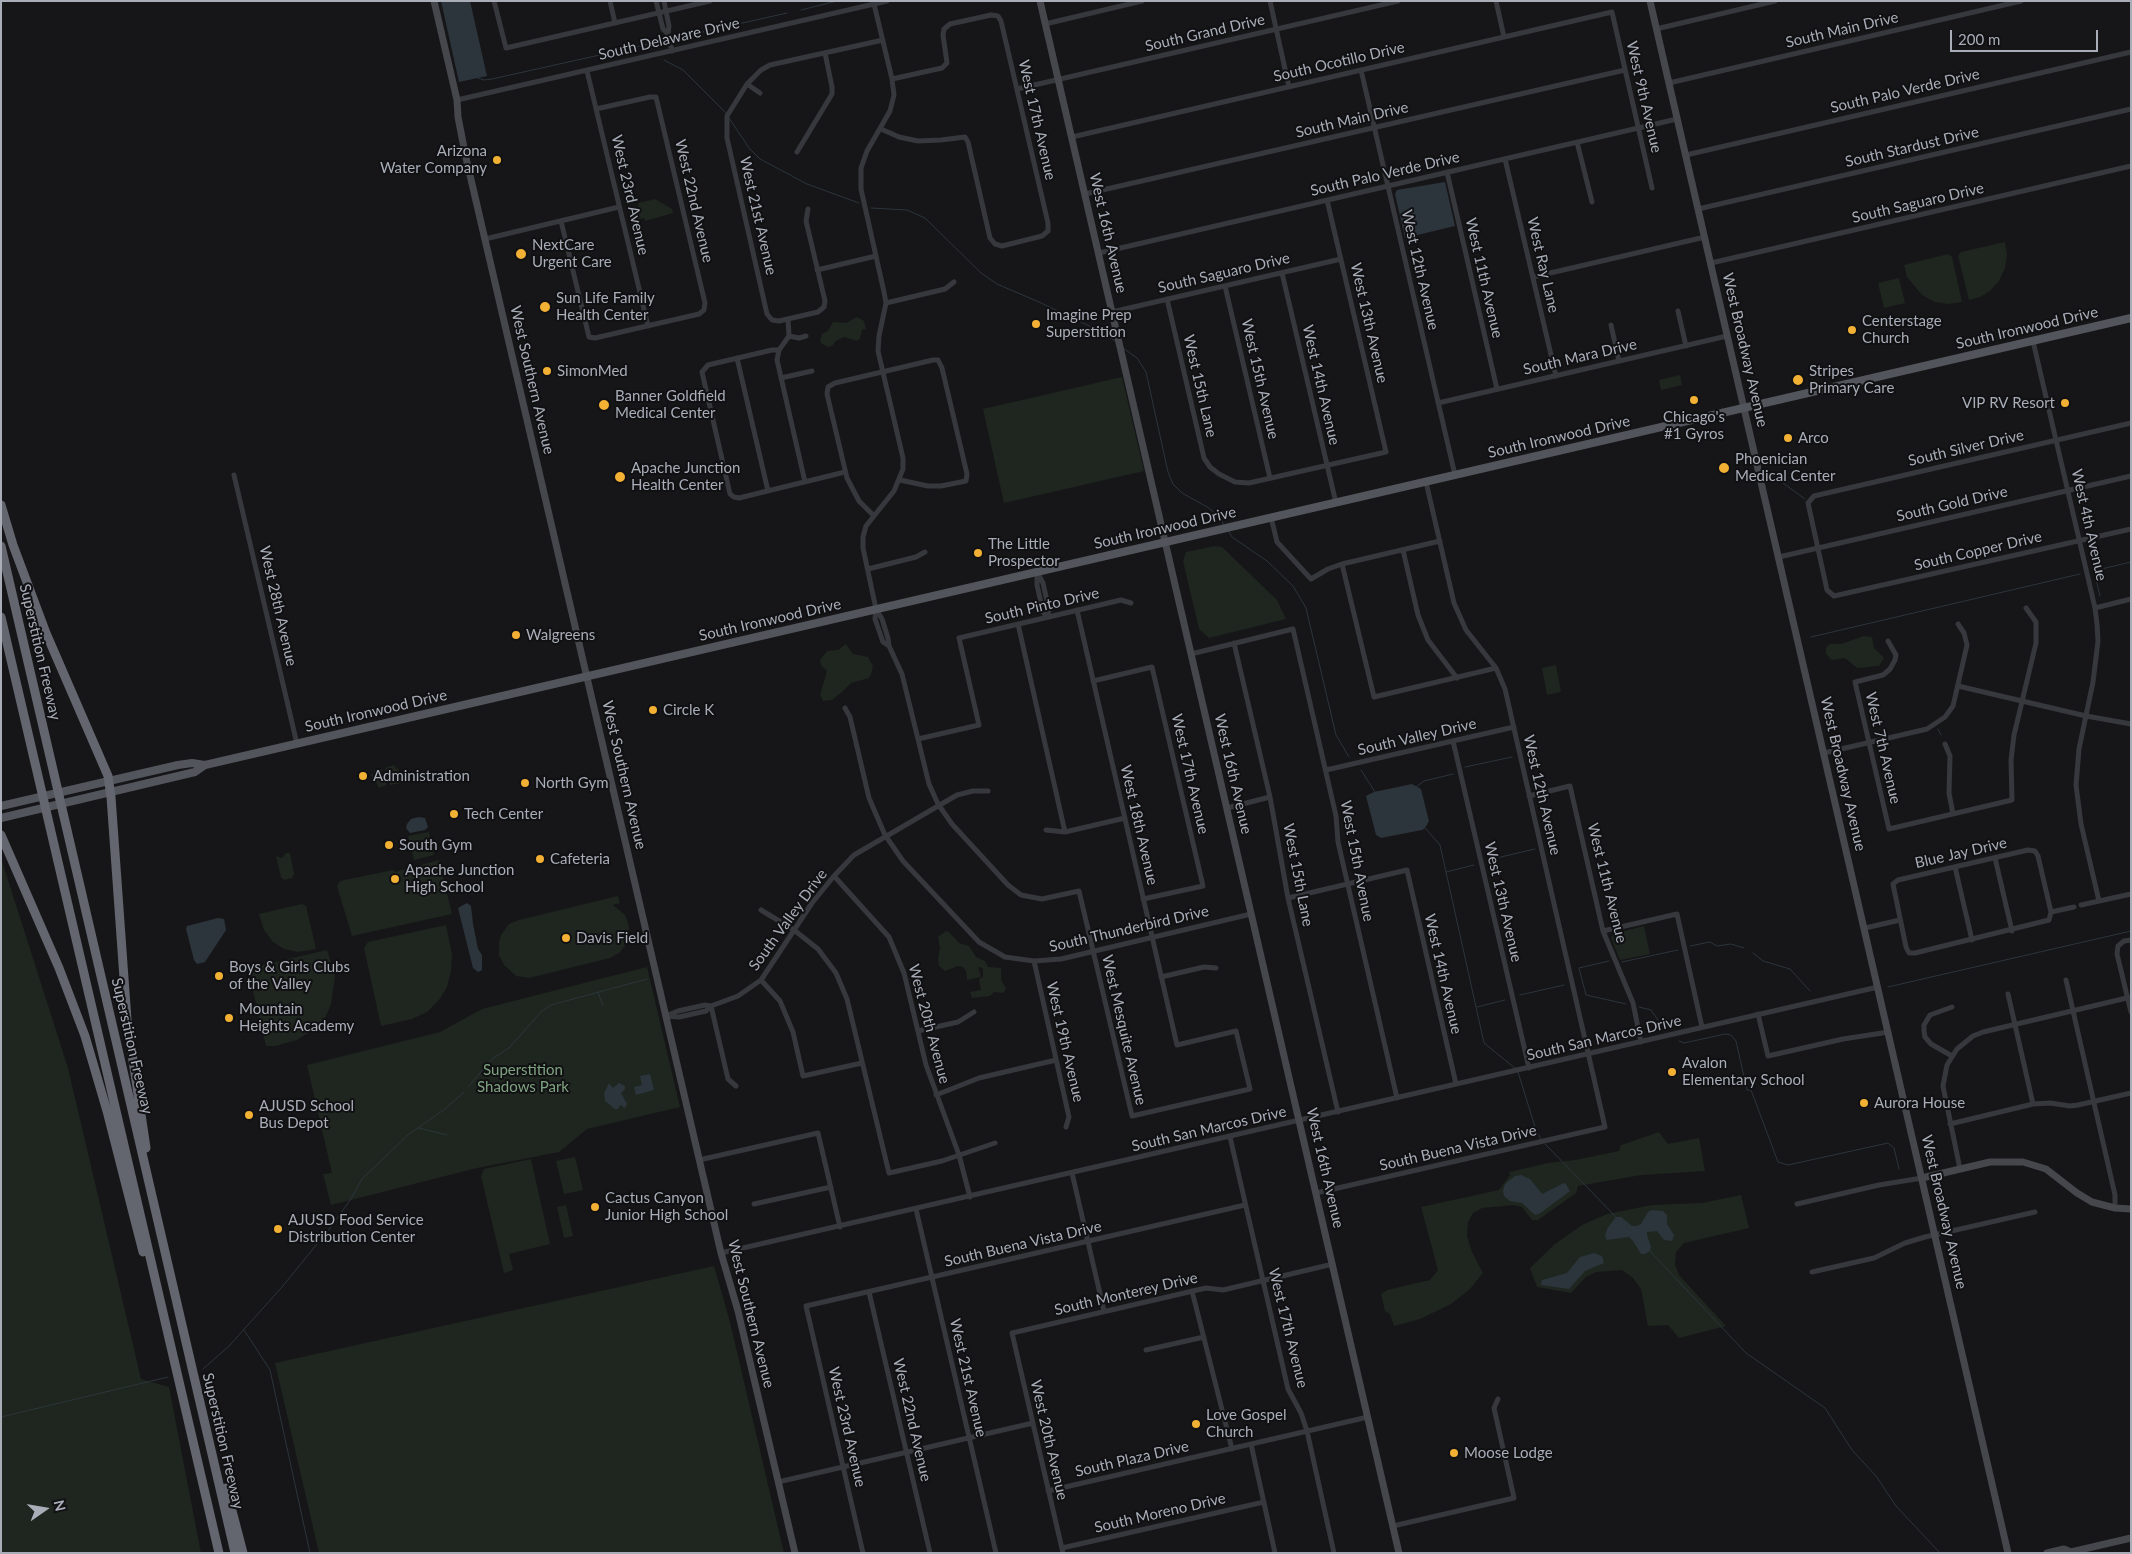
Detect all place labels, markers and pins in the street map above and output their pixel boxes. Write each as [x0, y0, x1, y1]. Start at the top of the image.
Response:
place label: Arizona Water Company [380, 142, 487, 177]
marker: Arizona Water Company [491, 154, 503, 166]
place label: NextCare Urgent Care [532, 236, 612, 271]
marker: NextCare Urgent Care [514, 247, 528, 261]
place label: Sun Life Family Health Center [556, 289, 655, 324]
marker: Sun Life Family Health Center [538, 300, 552, 314]
place label: Imagine Prep Superstition [1046, 306, 1132, 341]
place label: Centerstage Church [1862, 312, 1942, 347]
marker: Imagine Prep Superstition [1030, 318, 1042, 330]
marker: Centerstage Church [1846, 324, 1858, 336]
place label: SimonMed [557, 362, 628, 380]
place label: Stripes Primary Care [1809, 362, 1894, 397]
marker: SimonMed [541, 365, 553, 377]
marker: Stripes Primary Care [1791, 373, 1805, 387]
place label: Banner Goldfield Medical Center [615, 387, 726, 422]
marker: Chicago's #1 Gyros [1688, 394, 1700, 406]
place label: VIP RV Resort [1962, 394, 2055, 412]
marker: VIP RV Resort [2059, 397, 2071, 409]
marker: Banner Goldfield Medical Center [597, 398, 611, 412]
place label: Chicago's #1 Gyros [1663, 408, 1725, 443]
place label: Arco [1798, 429, 1829, 447]
marker: Arco [1782, 432, 1794, 444]
place label: Phoenician Medical Center [1735, 450, 1835, 485]
place label: Apache Junction Health Center [631, 459, 740, 494]
marker: Phoenician Medical Center [1717, 461, 1731, 475]
marker: Apache Junction Health Center [613, 470, 627, 484]
place label: The Little Prospector [988, 535, 1060, 570]
marker: The Little Prospector [972, 547, 984, 559]
place label: Walgreens [526, 626, 595, 644]
marker: Walgreens [510, 629, 522, 641]
place label: Circle K [663, 701, 714, 719]
marker: Circle K [647, 704, 659, 716]
place label: Administration [373, 767, 470, 785]
marker: Administration [357, 770, 369, 782]
place label: North Gym [535, 774, 609, 792]
marker: North Gym [519, 777, 531, 789]
place label: Tech Center [464, 805, 543, 823]
marker: Tech Center [448, 808, 460, 820]
place label: South Gym [399, 836, 472, 854]
marker: South Gym [383, 839, 395, 851]
place label: Cafeteria [550, 850, 610, 868]
marker: Cafeteria [534, 853, 546, 865]
place label: Apache Junction High School [405, 861, 514, 896]
marker: Apache Junction High School [389, 873, 401, 885]
place label: Davis Field [576, 929, 648, 947]
marker: Davis Field [560, 932, 572, 944]
place label: Boys & Girls Clubs of the Valley [229, 958, 350, 993]
marker: Boys & Girls Clubs of the Valley [213, 970, 225, 982]
place label: Mountain Heights Academy [239, 1000, 354, 1035]
marker: Mountain Heights Academy [223, 1012, 235, 1024]
place label: Avalon Elementary School [1682, 1054, 1805, 1089]
marker: Avalon Elementary School [1666, 1066, 1678, 1078]
place label: Aurora House [1874, 1094, 1965, 1112]
place label: AJUSD School Bus Depot [259, 1097, 354, 1132]
marker: Aurora House [1858, 1097, 1870, 1109]
marker: AJUSD School Bus Depot [243, 1109, 255, 1121]
place label: Cactus Canyon Junior High School [605, 1189, 728, 1224]
marker: Cactus Canyon Junior High School [589, 1201, 601, 1213]
place label: AJUSD Food Service Distribution Center [288, 1211, 424, 1246]
marker: AJUSD Food Service Distribution Center [272, 1223, 284, 1235]
place label: Love Gospel Church [1206, 1406, 1286, 1441]
marker: Love Gospel Church [1190, 1418, 1202, 1430]
place label: Moose Lodge [1464, 1444, 1553, 1462]
marker: Moose Lodge [1448, 1447, 1460, 1459]

